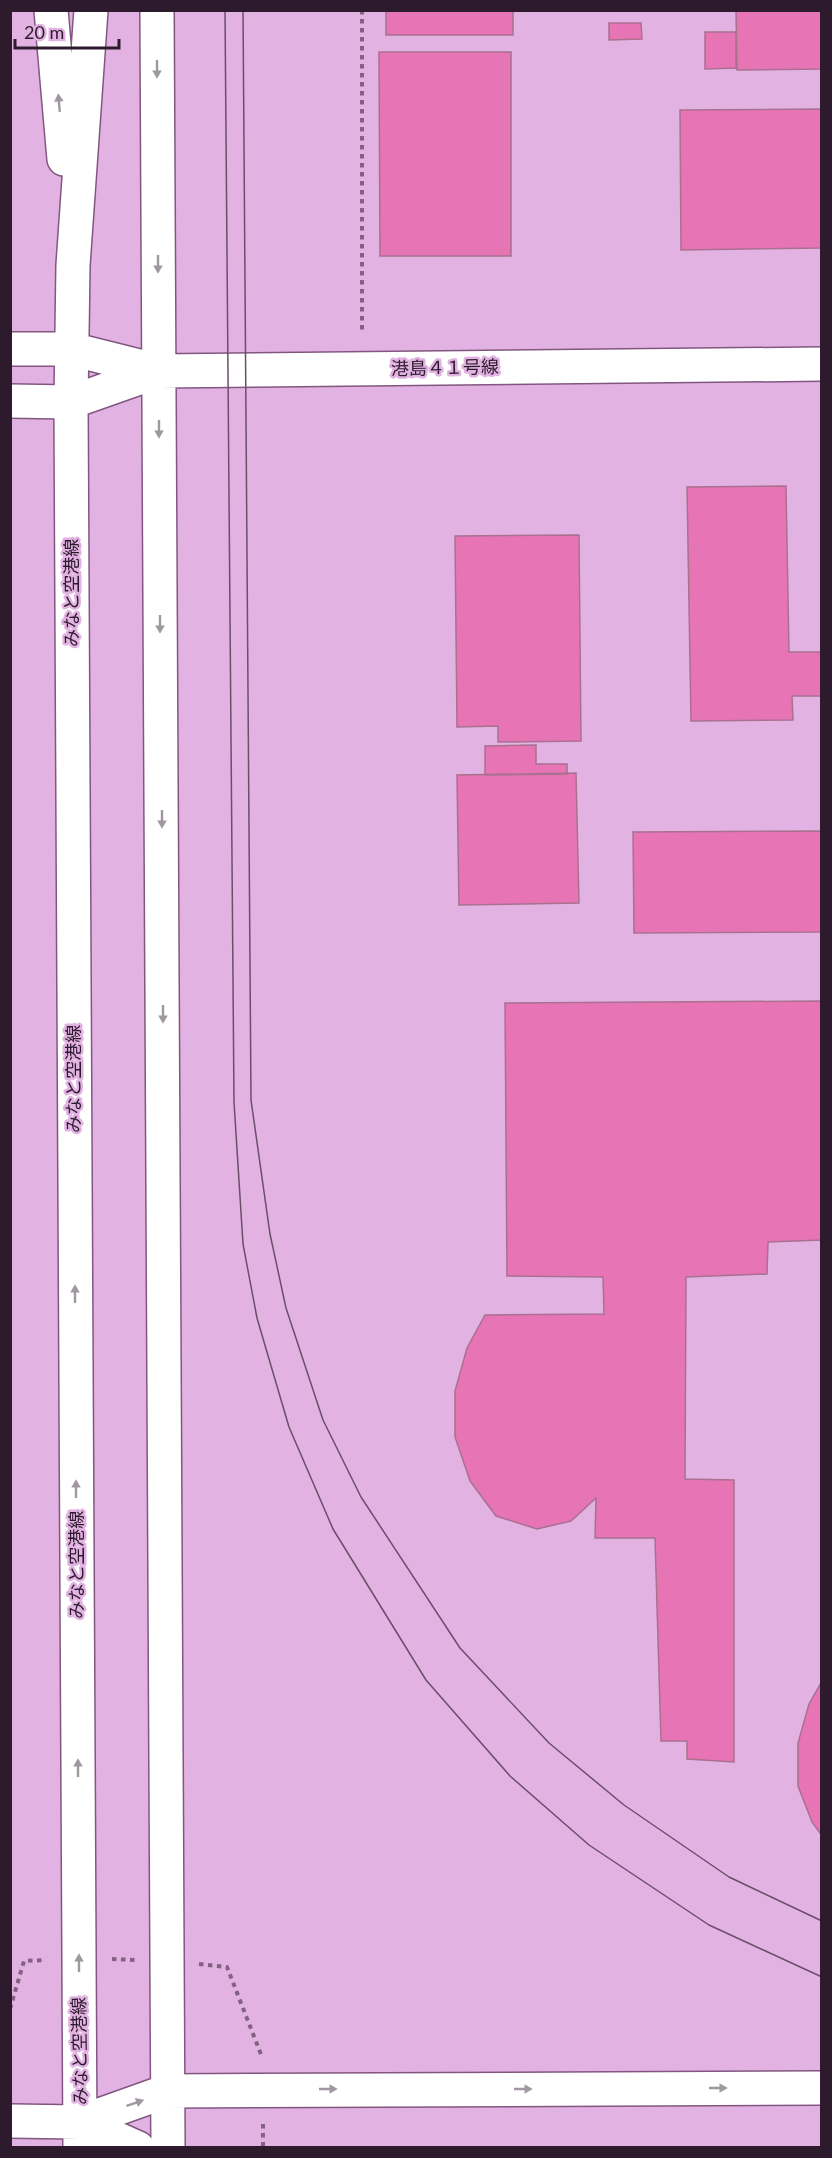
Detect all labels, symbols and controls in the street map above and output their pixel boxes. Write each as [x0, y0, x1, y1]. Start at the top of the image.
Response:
scale bar [15, 12, 118, 50]
text: 20 m [24, 21, 64, 43]
one-way arrow [152, 59, 162, 78]
one-way arrow [54, 93, 64, 112]
one-way arrow [153, 254, 163, 273]
street label: 港島４１号線 [391, 355, 499, 379]
one-way arrow [154, 420, 164, 439]
street label: みなと空港線 [60, 539, 82, 647]
one-way arrow [156, 615, 165, 634]
one-way arrow [157, 810, 166, 829]
one-way arrow [158, 1005, 168, 1024]
street label: みなと空港線 [62, 1025, 84, 1133]
one-way arrow [70, 1285, 80, 1304]
one-way arrow [71, 1480, 81, 1499]
street label: みなと空港線 [65, 1511, 87, 1619]
one-way arrow [73, 1759, 83, 1778]
one-way arrow [74, 1954, 84, 1973]
street label: みなと空港線 [67, 1997, 91, 2105]
one-way arrow [709, 2083, 728, 2093]
one-way arrow [319, 2084, 338, 2094]
one-way arrow [514, 2084, 533, 2094]
one-way arrow [126, 2097, 144, 2107]

